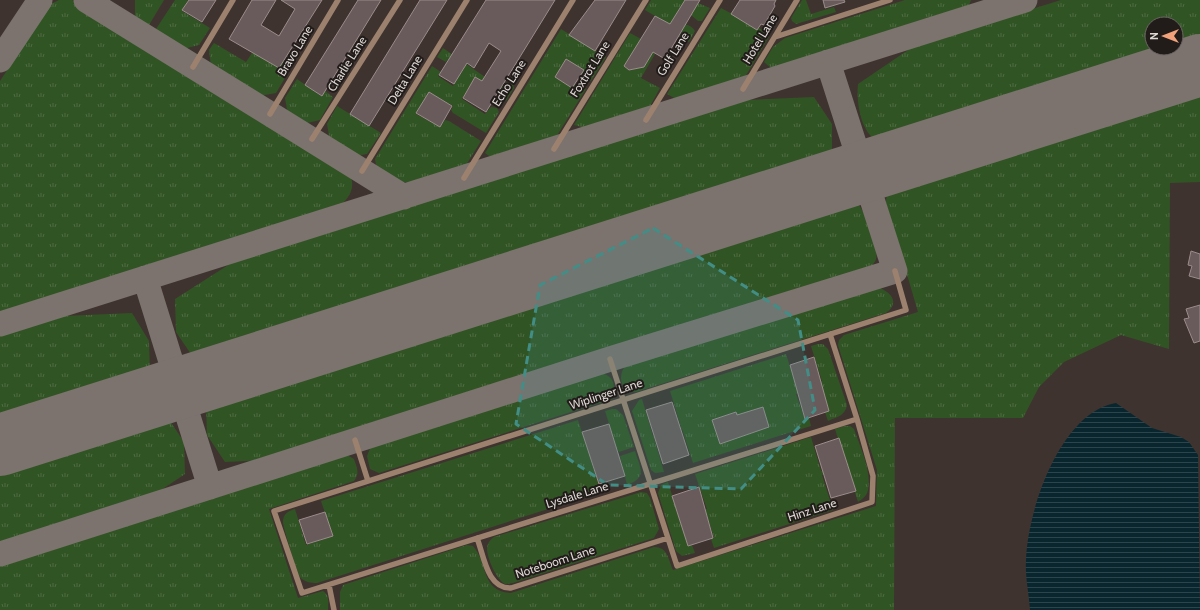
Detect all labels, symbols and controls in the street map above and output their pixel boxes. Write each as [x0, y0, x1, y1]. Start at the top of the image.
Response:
street label: Hotel Lane [739, 11, 780, 66]
north arrow [1144, 16, 1184, 56]
street label: Bravo Lane [274, 23, 315, 79]
street label: Golf Lane [653, 29, 692, 78]
text: N [1147, 32, 1161, 40]
street label: Charlie Lane [324, 33, 369, 94]
street label: Foxtrot Lane [566, 38, 613, 100]
street label: Delta Lane [384, 52, 425, 107]
street label: Echo Lane [488, 57, 529, 109]
street label: Wiplinger Lane [567, 375, 644, 412]
street label: Lysdale Lane [544, 478, 610, 511]
street label: Hinz Lane [785, 495, 838, 524]
street label: Noteboom Lane [513, 542, 596, 581]

